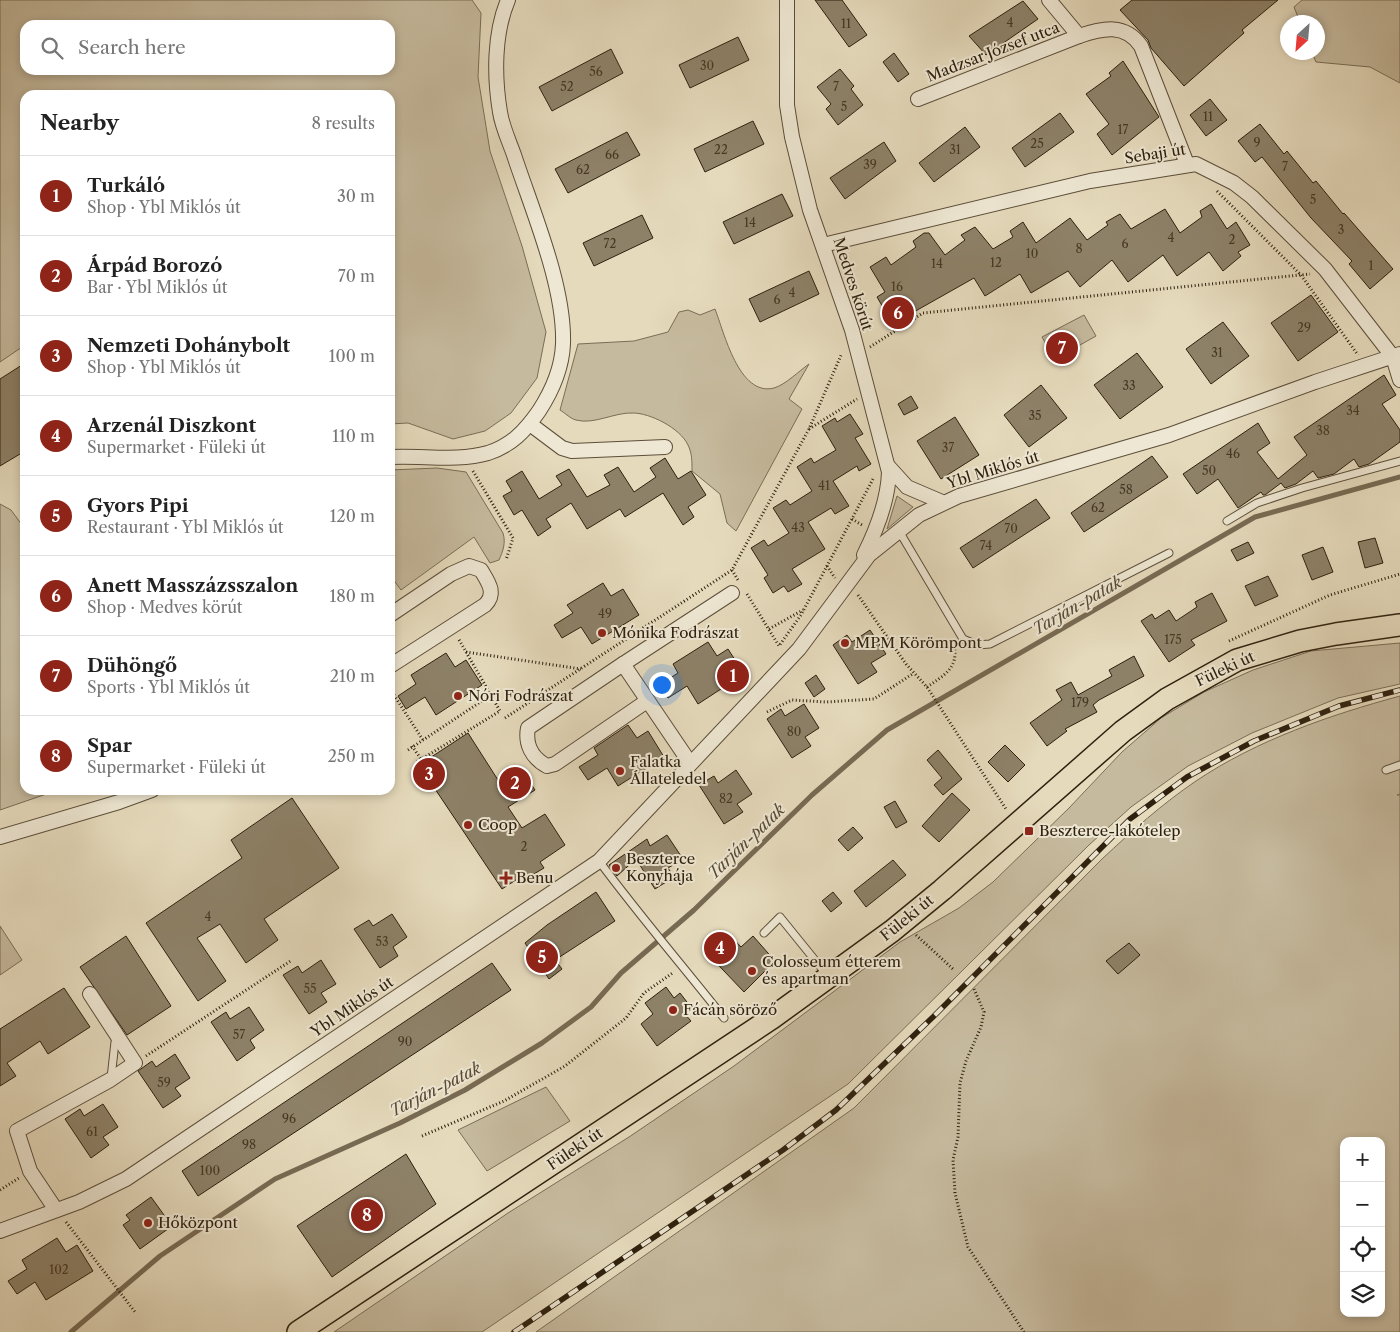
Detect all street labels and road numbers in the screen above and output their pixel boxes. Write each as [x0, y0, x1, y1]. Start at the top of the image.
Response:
street label: Madzsar József utca [924, 17, 1062, 86]
street label: Sebaji út [1123, 139, 1187, 168]
street label: Medves körút [829, 235, 878, 333]
street label: Ybl Miklós út [943, 446, 1042, 493]
street label: Füleki út [1192, 646, 1258, 690]
street label: Füleki út [876, 890, 938, 945]
street label: Ybl Miklós út [306, 972, 397, 1042]
street label: Füleki út [543, 1123, 607, 1174]

